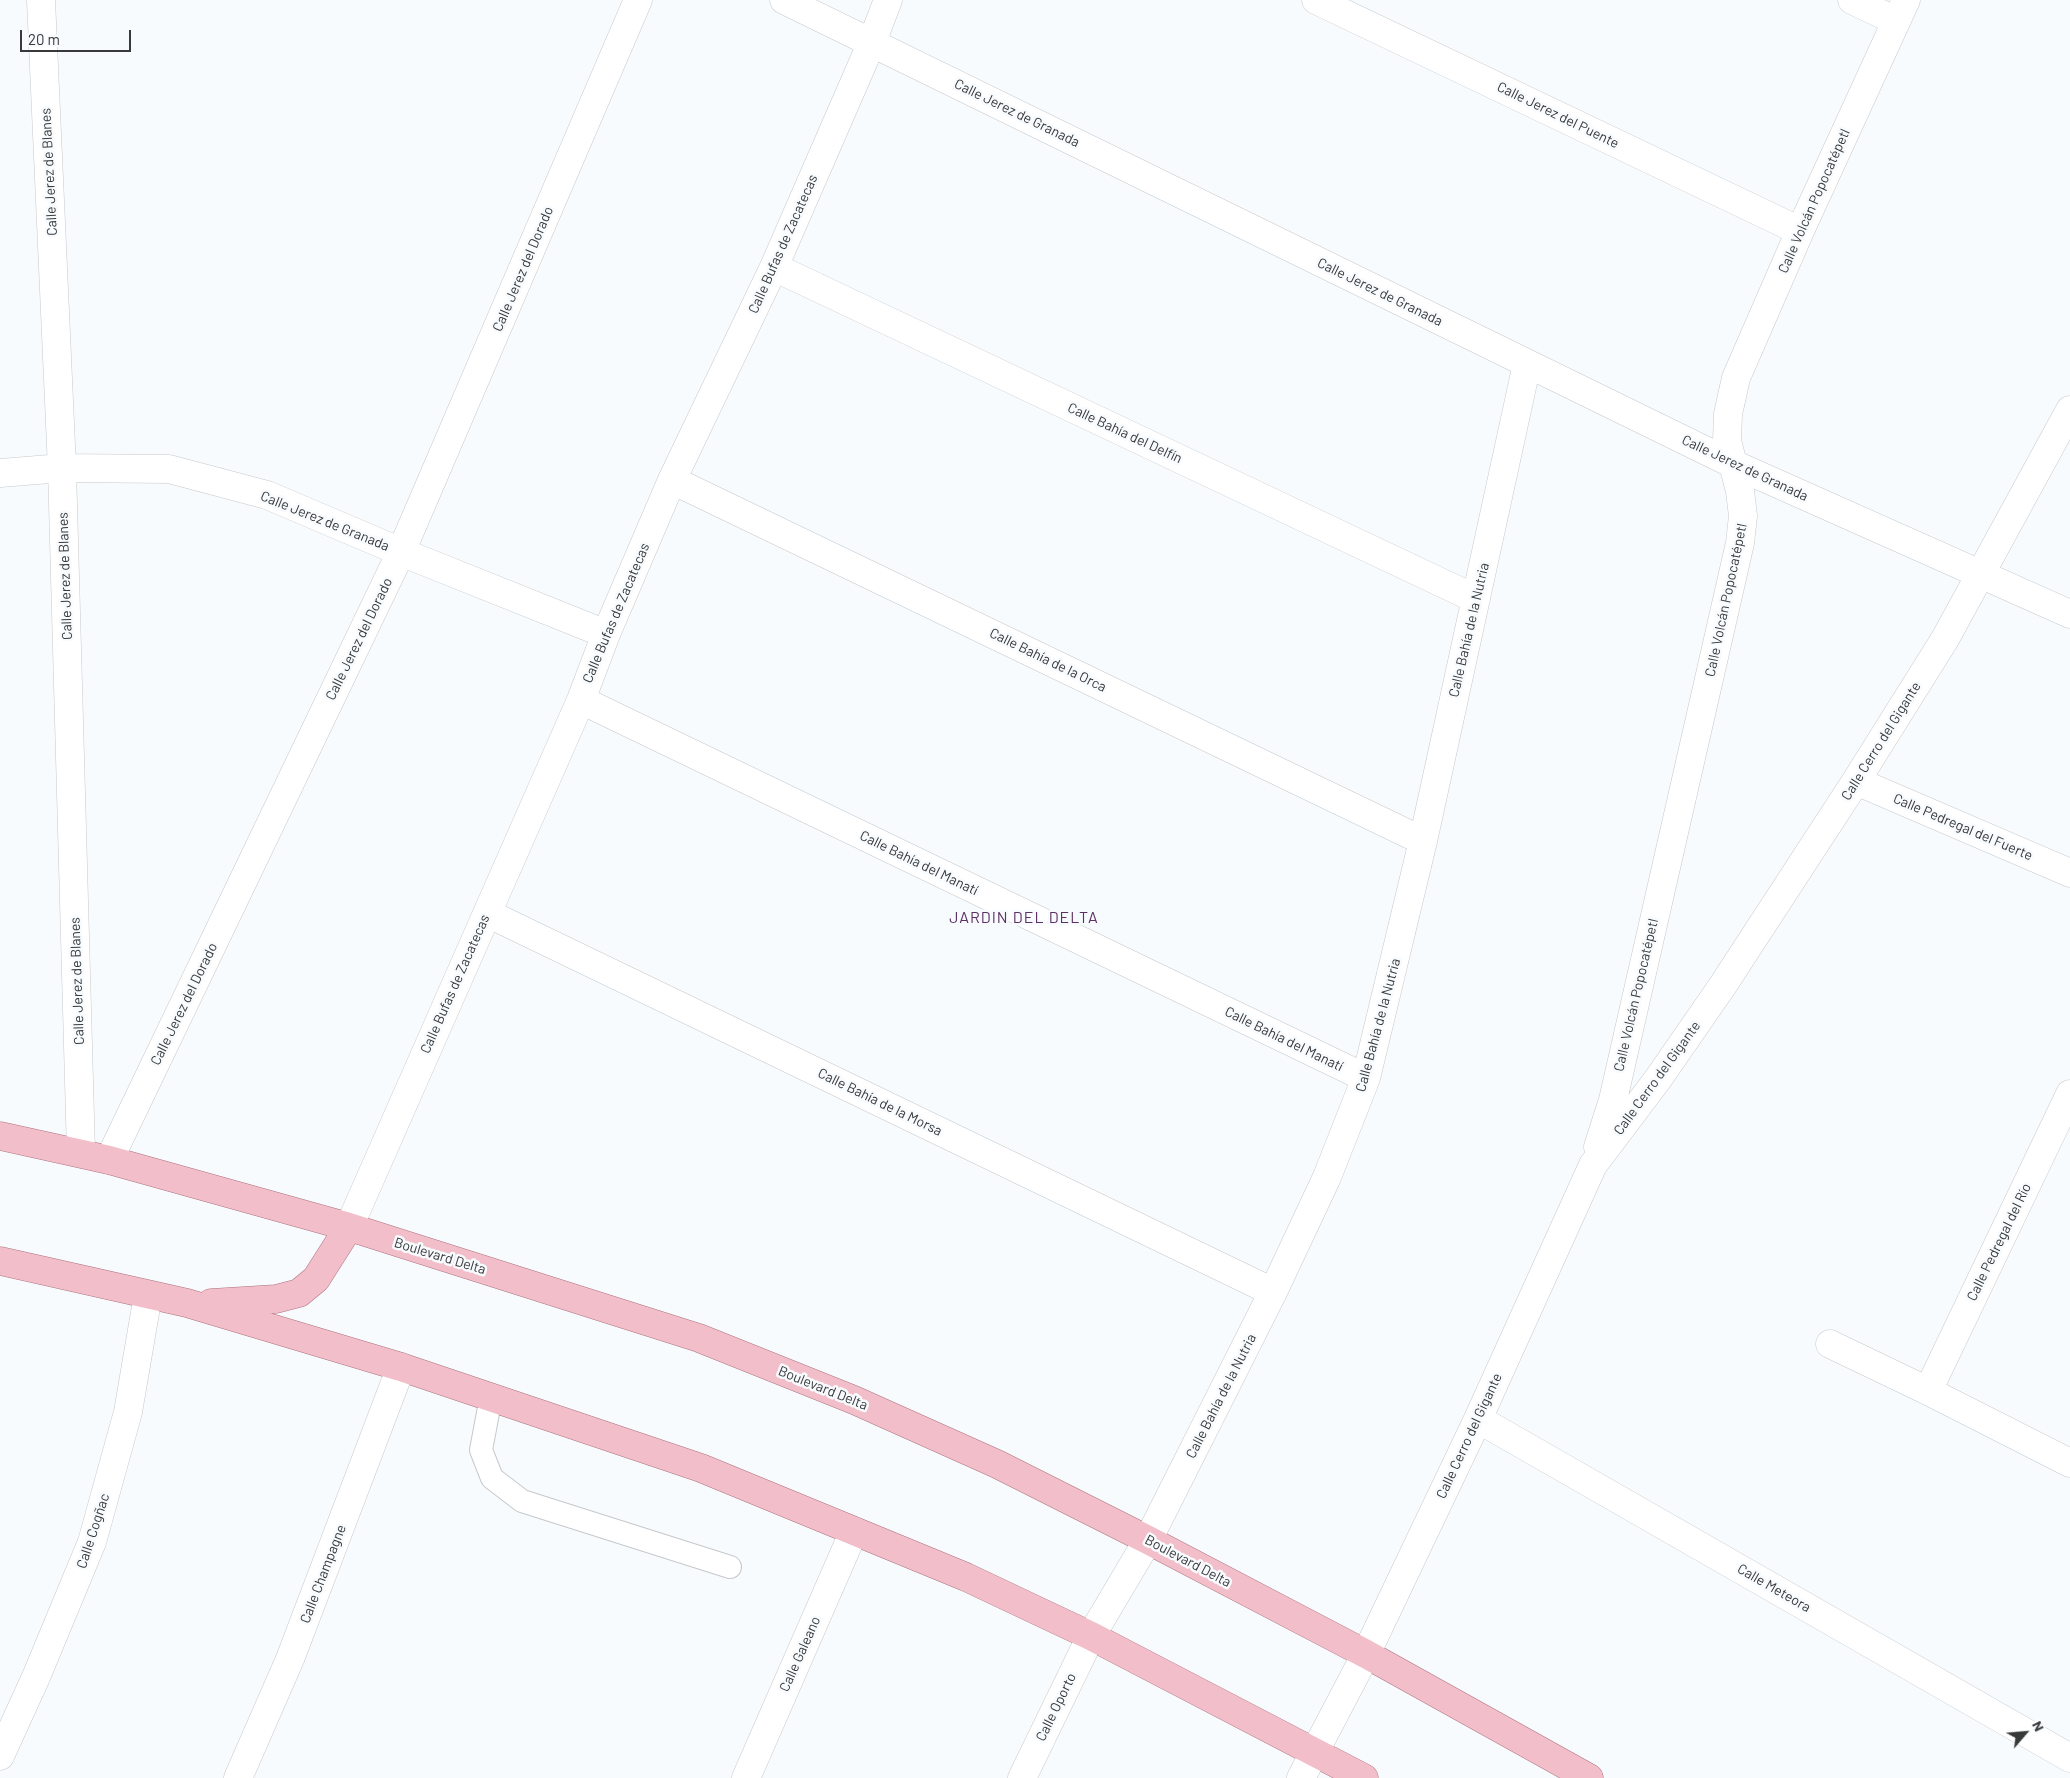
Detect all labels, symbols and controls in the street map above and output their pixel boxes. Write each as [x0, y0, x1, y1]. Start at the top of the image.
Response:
scale bar [22, 20, 134, 52]
text: 20 m [28, 30, 60, 48]
street label: Calle Jerez de Granada [952, 75, 1082, 151]
street label: Calle Jerez del Puente [1494, 78, 1622, 152]
street label: Calle Jerez de Blanes [37, 108, 61, 236]
street label: Calle Volcán Popocatépetl [1775, 126, 1853, 276]
street label: Calle Bufas de Zacatecas [745, 172, 821, 316]
street label: Calle Jerez del Dorado [489, 204, 557, 334]
street label: Calle Jerez de Granada [1315, 254, 1445, 330]
street label: Calle Bahía del Delfín [1065, 399, 1185, 467]
street label: Calle Jerez de Granada [1679, 431, 1811, 505]
street label: Calle Jerez de Granada [258, 487, 392, 555]
street label: Calle Jerez de Blanes [54, 512, 76, 640]
street label: Calle Volcán Popocatépetl [1702, 522, 1750, 678]
street label: Calle Bufas de Zacatecas [579, 540, 653, 686]
street label: Calle Bahía de la Nutria [1445, 561, 1493, 699]
street label: Calle Jerez del Dorado [322, 575, 396, 703]
street label: Calle Bahía de la Orca [987, 624, 1109, 696]
street label: Calle Cerro del Gigante [1838, 679, 1924, 803]
street label: Calle Pedregal del Fuerte [1891, 790, 2035, 864]
street label: Calle Bahía del Manatí [857, 827, 981, 899]
district label: JARDIN DEL DELTA [947, 908, 1101, 928]
street label: Calle Bufas de Zacatecas [417, 912, 493, 1056]
street label: Calle Jerez de Blanes [66, 917, 88, 1045]
street label: Calle Volcán Popocatépetl [1610, 917, 1662, 1073]
street label: Calle Jerez del Dorado [147, 940, 221, 1068]
street label: Calle Bahía de la Nutria [1352, 956, 1404, 1094]
street label: Calle Bahía del Manatí [1222, 1003, 1346, 1075]
street label: Calle Cerro del Gigante [1610, 1018, 1704, 1138]
street label: Calle Bahía de la Morsa [815, 1065, 945, 1139]
street label: Calle Pedregal del Río [1963, 1180, 2035, 1304]
street label: Boulevard Delta [392, 1234, 488, 1278]
street label: Calle Bahía de la Nutria [1182, 1331, 1260, 1461]
street label: Boulevard Delta [776, 1362, 870, 1414]
street label: Calle Cerro del Gigante [1433, 1371, 1505, 1501]
street label: Calle Cogñac [73, 1491, 113, 1571]
street label: Calle Champagne [296, 1522, 350, 1626]
street label: Boulevard Delta [1142, 1531, 1234, 1591]
street label: Calle Meteora [1734, 1560, 1814, 1616]
street label: Calle Galeano [776, 1614, 824, 1694]
street label: Calle Oporto [1032, 1670, 1080, 1744]
north arrow [2000, 1708, 2050, 1758]
text: N [2029, 1718, 2048, 1734]

